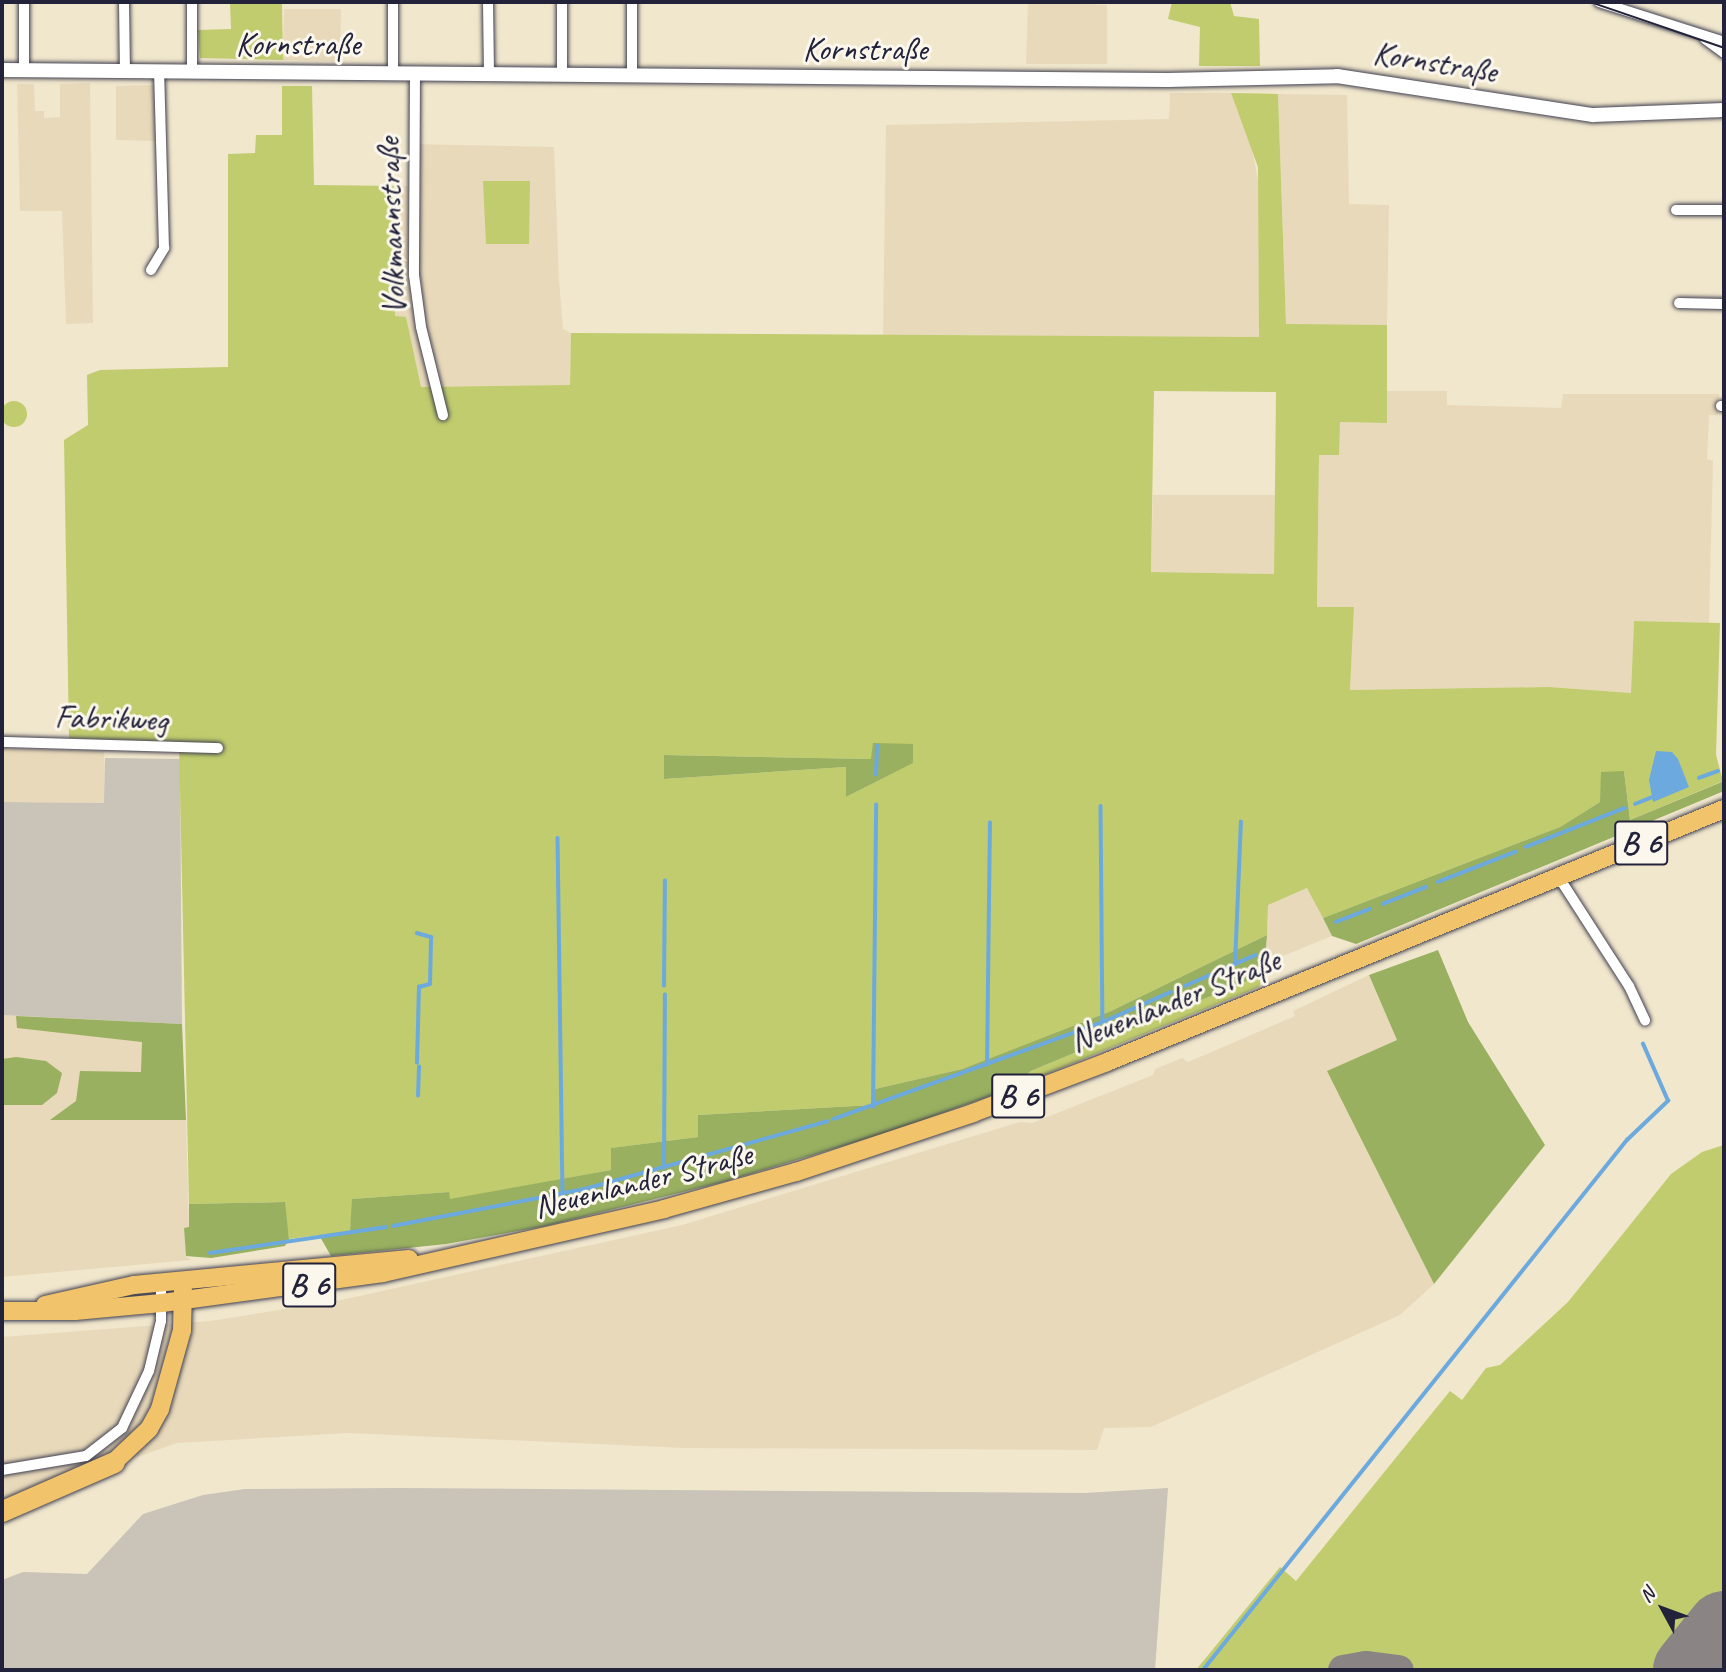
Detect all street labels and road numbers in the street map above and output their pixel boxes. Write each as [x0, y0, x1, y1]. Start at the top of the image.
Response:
street label: Kornstraße [236, 25, 360, 65]
street label: Kornstraße [803, 30, 927, 70]
street label: Kornstraße [1371, 34, 1499, 92]
street label: Volkmannstraße [369, 137, 415, 315]
street label: Fabrikweg [54, 697, 168, 741]
road number: B 6 [1613, 814, 1669, 872]
street label: Neuenlander Straße [1063, 941, 1287, 1061]
road number: B 6 [990, 1068, 1046, 1125]
street label: Neuenlander Straße [529, 1135, 757, 1227]
road number: B 6 [281, 1256, 337, 1314]

